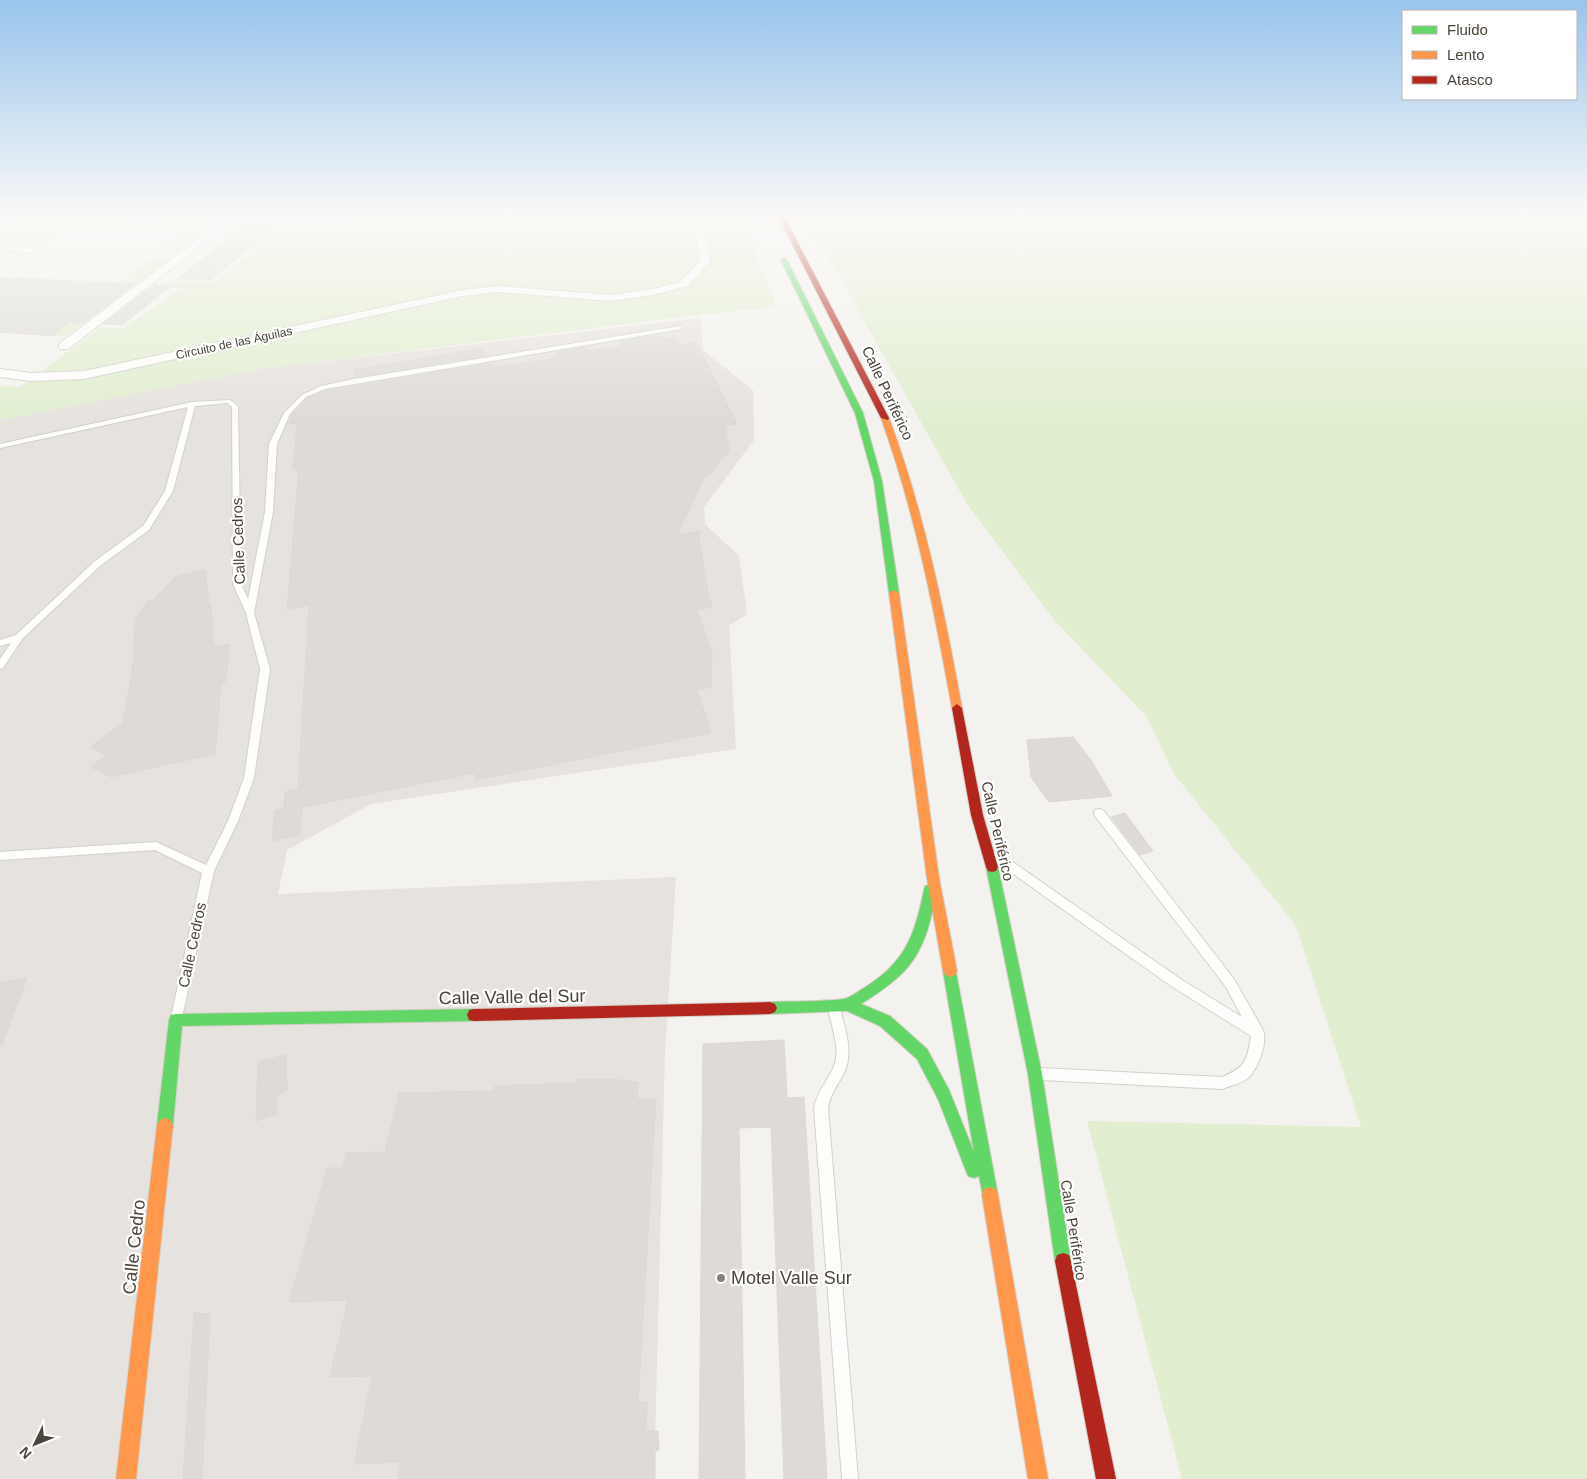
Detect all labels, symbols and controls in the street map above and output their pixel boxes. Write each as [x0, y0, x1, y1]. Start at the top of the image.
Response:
legend [1402, 10, 1577, 100]
text: Fluido [1447, 21, 1488, 38]
text: Lento [1447, 46, 1485, 63]
text: Atasco [1447, 71, 1493, 88]
street label: Circuito de las Águilas [174, 323, 294, 362]
street label: Calle Periférico [859, 343, 917, 443]
street label: Calle Cedros [228, 497, 248, 585]
street label: Calle Periférico [978, 780, 1018, 882]
street label: Calle Cedros [175, 901, 209, 989]
street label: Calle Valle del Sur [438, 986, 586, 1008]
street label: Calle Periférico [1058, 1178, 1090, 1282]
street label: Calle Cedro [119, 1199, 149, 1295]
place label: Motel Valle Sur [731, 1268, 852, 1288]
marker: Motel Valle Sur [715, 1272, 727, 1284]
north arrow [10, 1419, 60, 1469]
text: N [16, 1444, 35, 1462]

